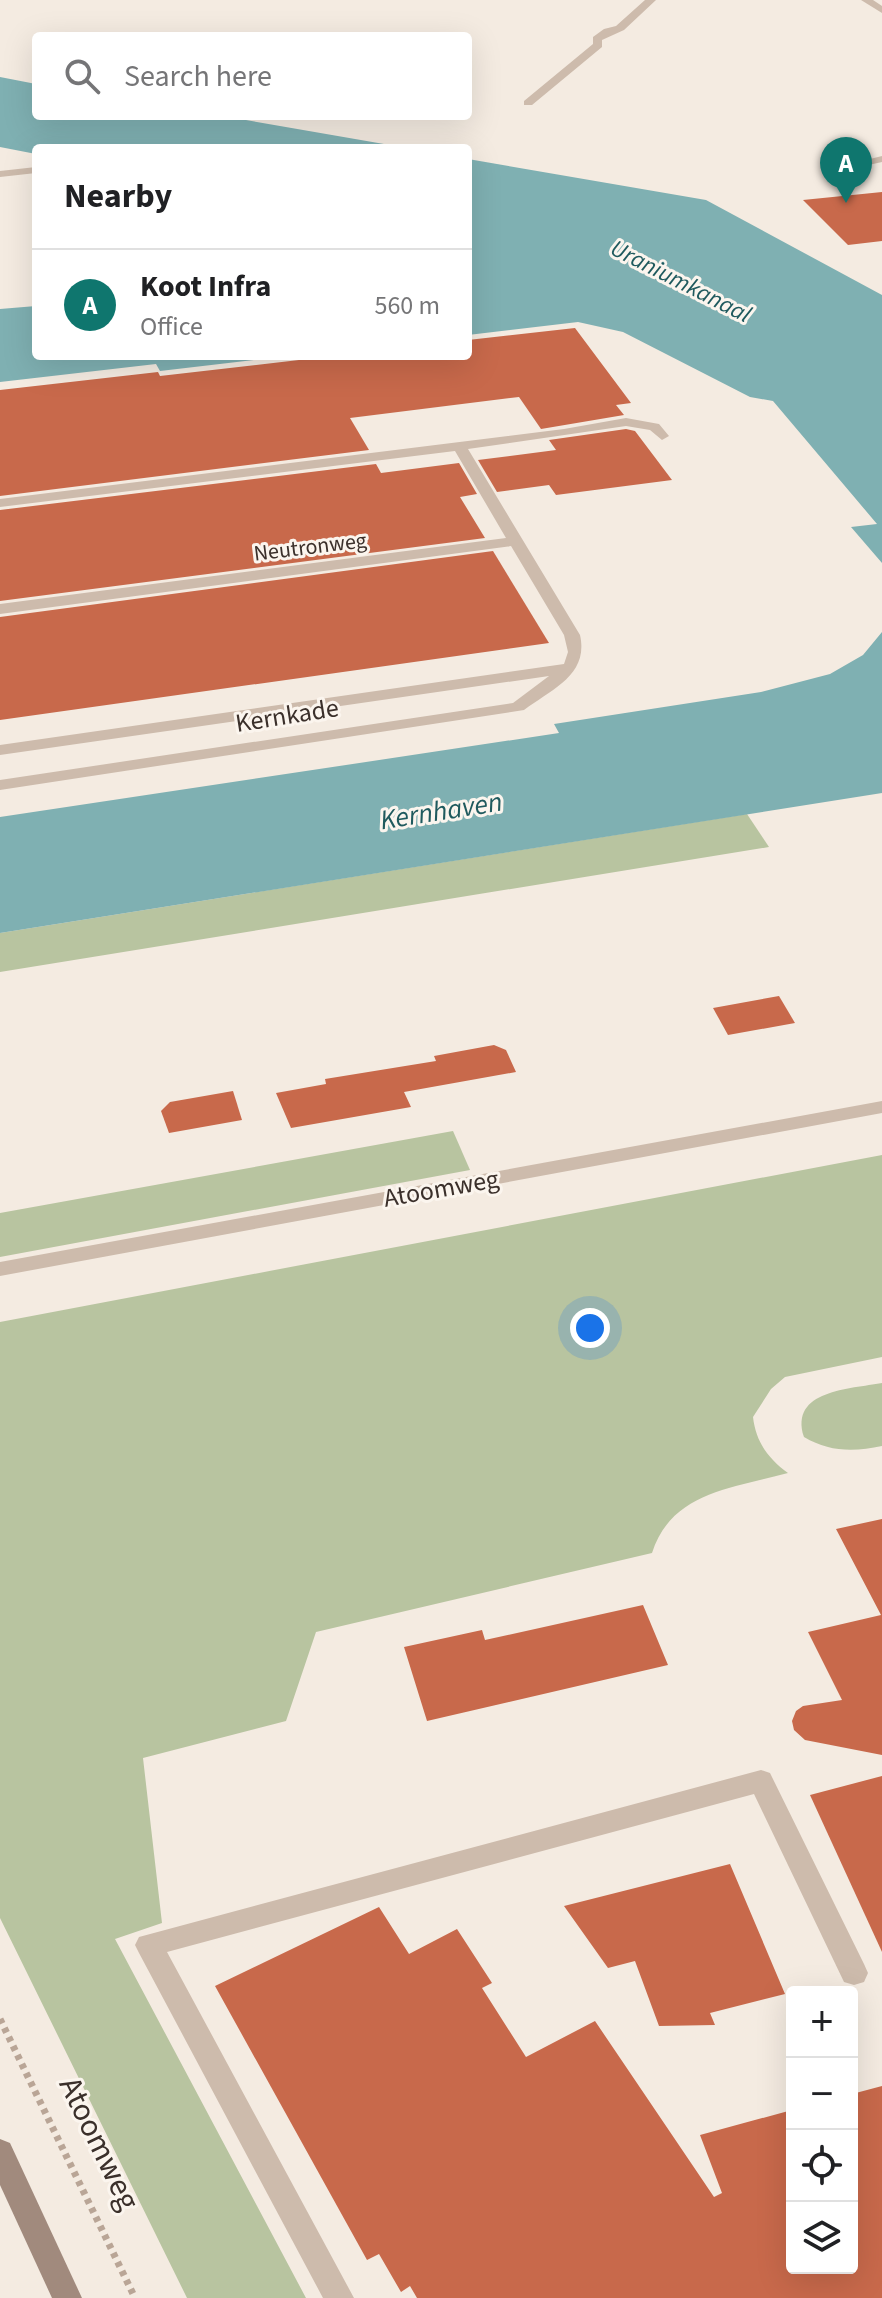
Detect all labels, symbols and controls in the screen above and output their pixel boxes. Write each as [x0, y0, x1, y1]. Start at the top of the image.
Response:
search box [32, 32, 472, 120]
icon: search [60, 54, 104, 98]
text: Search here [124, 55, 272, 98]
pin: A [820, 137, 872, 203]
text: Nearby [64, 172, 172, 221]
water label: Uraniumkanaal [604, 231, 757, 332]
text: Koot Infra [140, 265, 271, 308]
text: A [83, 287, 97, 324]
text: 560 m [374, 287, 440, 324]
text: Office [140, 308, 203, 345]
street label: Neutronweg [252, 524, 368, 570]
street label: Kernkade [233, 689, 341, 742]
water label: Kernhaven [377, 782, 505, 840]
street label: Atoomweg [381, 1160, 502, 1217]
your location [570, 1308, 610, 1348]
map controls [786, 1986, 858, 2274]
button: + [786, 1986, 858, 2058]
button: − [786, 2058, 858, 2130]
street label: Atoomweg [47, 2069, 151, 2218]
button: locate [786, 2130, 858, 2202]
button: layers [786, 2202, 858, 2274]

